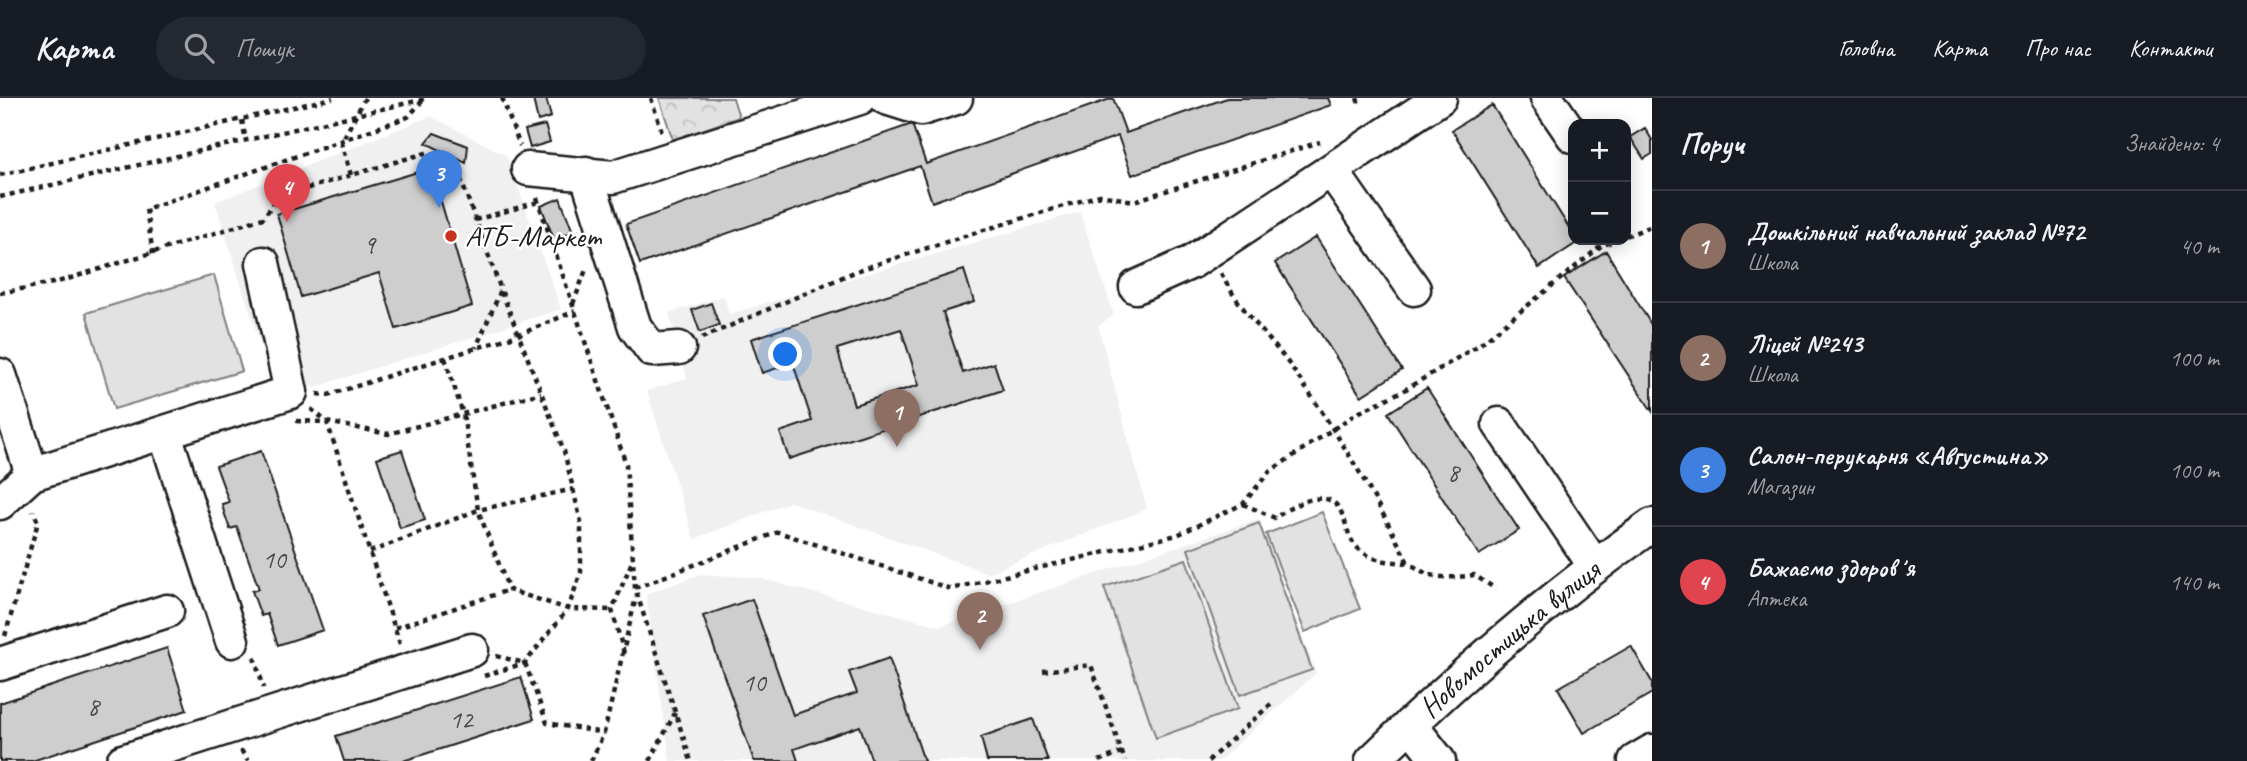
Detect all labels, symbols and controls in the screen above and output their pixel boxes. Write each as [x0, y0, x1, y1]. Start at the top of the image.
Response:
search box [156, 17, 646, 80]
text: Карта [35, 27, 114, 69]
icon: search [180, 29, 218, 67]
text: Пошук [236, 32, 294, 65]
text: Головна [1838, 33, 1894, 63]
text: Карта [1932, 33, 1987, 63]
text: Про нас [2025, 33, 2091, 63]
text: Контакти [2129, 33, 2212, 63]
map controls [1568, 119, 1631, 245]
button: + [1568, 119, 1631, 182]
text: Поруч [1680, 125, 1744, 163]
text: Знайдено: 4 [2124, 129, 2219, 158]
pin: 3 [416, 150, 462, 208]
pin: 4 [264, 164, 310, 222]
button: − [1568, 182, 1631, 245]
text: Дошкільний навчальний заклад №72 [1747, 215, 2085, 248]
place label: АТБ-Маркет [465, 217, 603, 255]
house number: 9 [363, 228, 377, 261]
marker: АТБ-Маркет [443, 228, 459, 244]
text: 1 [1698, 232, 1708, 261]
text: 40 m [2180, 232, 2219, 261]
text: Школа [1747, 248, 1798, 277]
text: Ліцей №243 [1747, 327, 1862, 360]
your location [768, 337, 802, 371]
text: 2 [1698, 344, 1708, 373]
text: 100 m [2170, 344, 2219, 373]
text: Школа [1747, 360, 1798, 389]
pin: 1 [874, 389, 920, 447]
text: Салон-перукарня «Августина» [1747, 439, 2048, 472]
house number: 8 [1447, 456, 1461, 489]
text: 3 [1698, 456, 1708, 485]
text: 100 m [2170, 456, 2219, 485]
text: Магазин [1747, 472, 1814, 501]
house number: 10 [262, 543, 288, 576]
street label: Новомостицька вулиця [1411, 550, 1609, 726]
text: Бажаємо здоровʼя [1747, 551, 1915, 584]
text: 4 [1698, 568, 1708, 597]
text: 140 m [2170, 568, 2219, 597]
text: Аптека [1747, 584, 1806, 613]
pin: 2 [957, 592, 1003, 650]
house number: 10 [742, 666, 768, 699]
house number: 8 [87, 690, 101, 723]
house number: 12 [449, 703, 475, 736]

